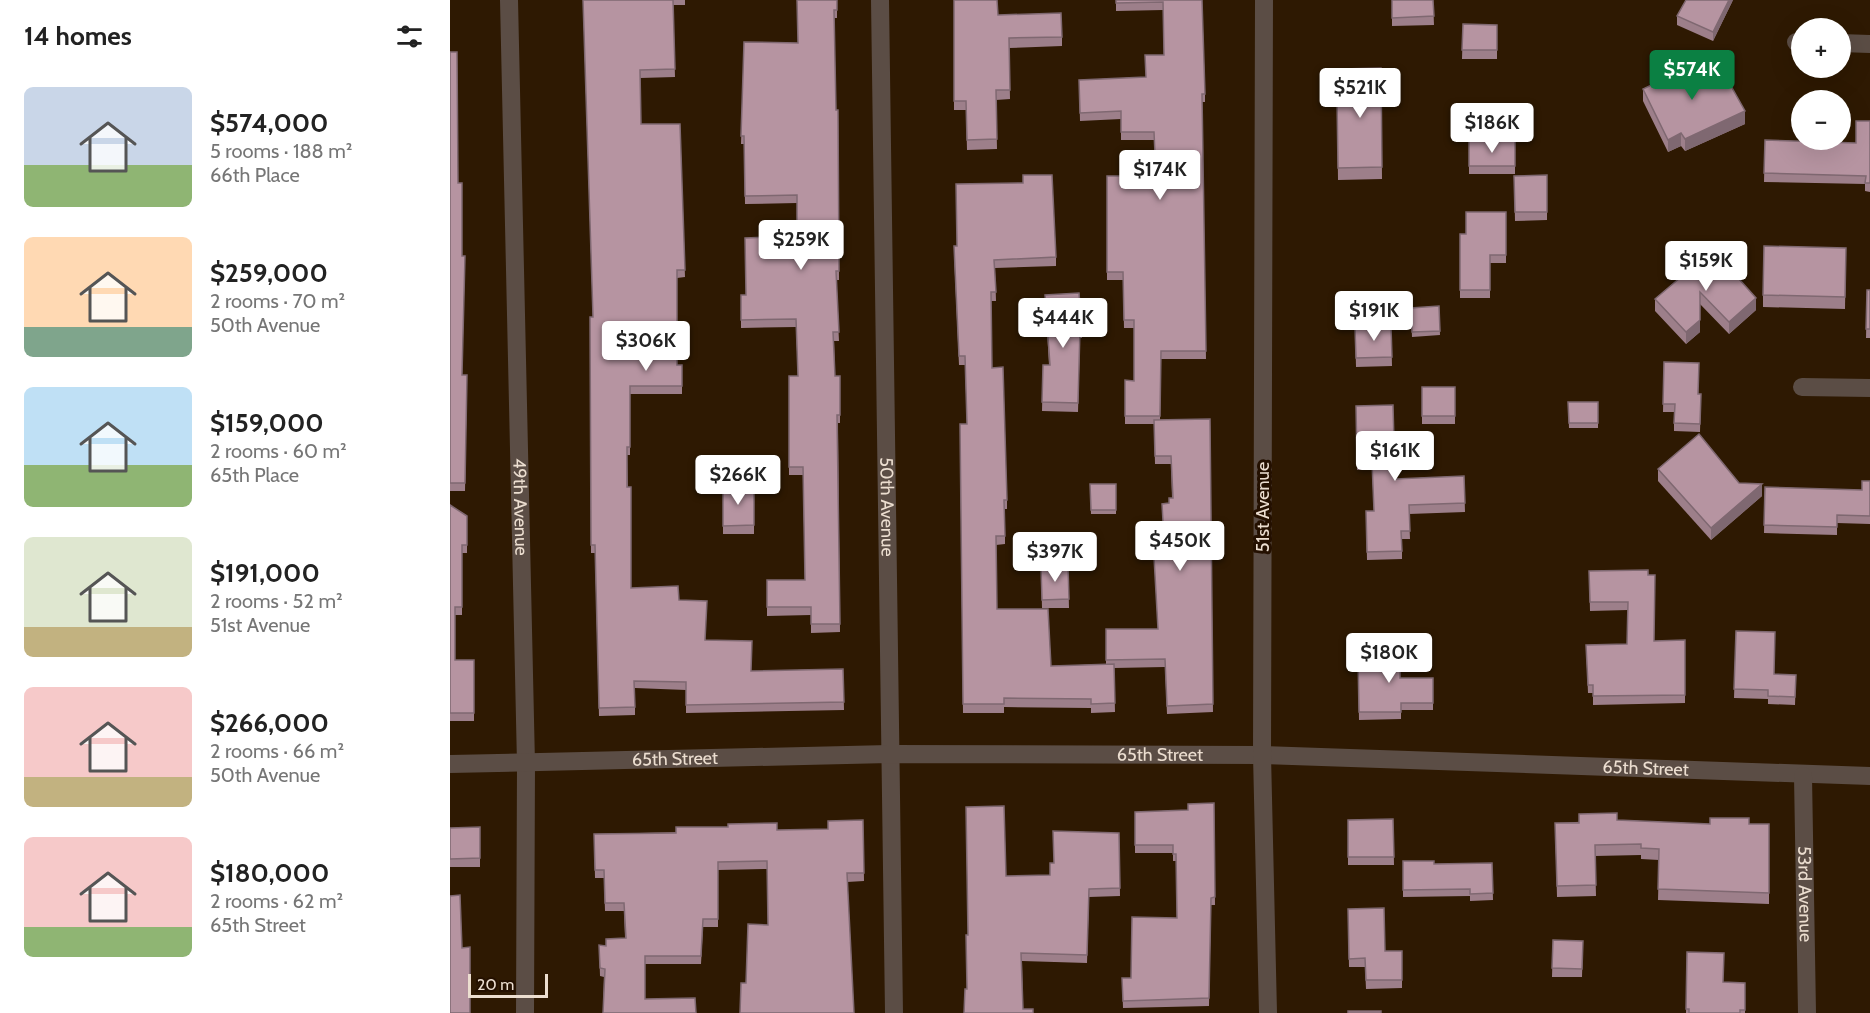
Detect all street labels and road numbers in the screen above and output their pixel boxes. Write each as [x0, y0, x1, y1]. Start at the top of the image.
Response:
street label: 50th Avenue [875, 457, 899, 557]
street label: 49th Avenue [508, 458, 532, 556]
street label: 51st Avenue [1252, 462, 1274, 552]
street label: 65th Street [1117, 744, 1203, 766]
street label: 65th Street [632, 747, 718, 771]
street label: 65th Street [1602, 756, 1689, 781]
street label: 53rd Avenue [1793, 846, 1817, 942]

